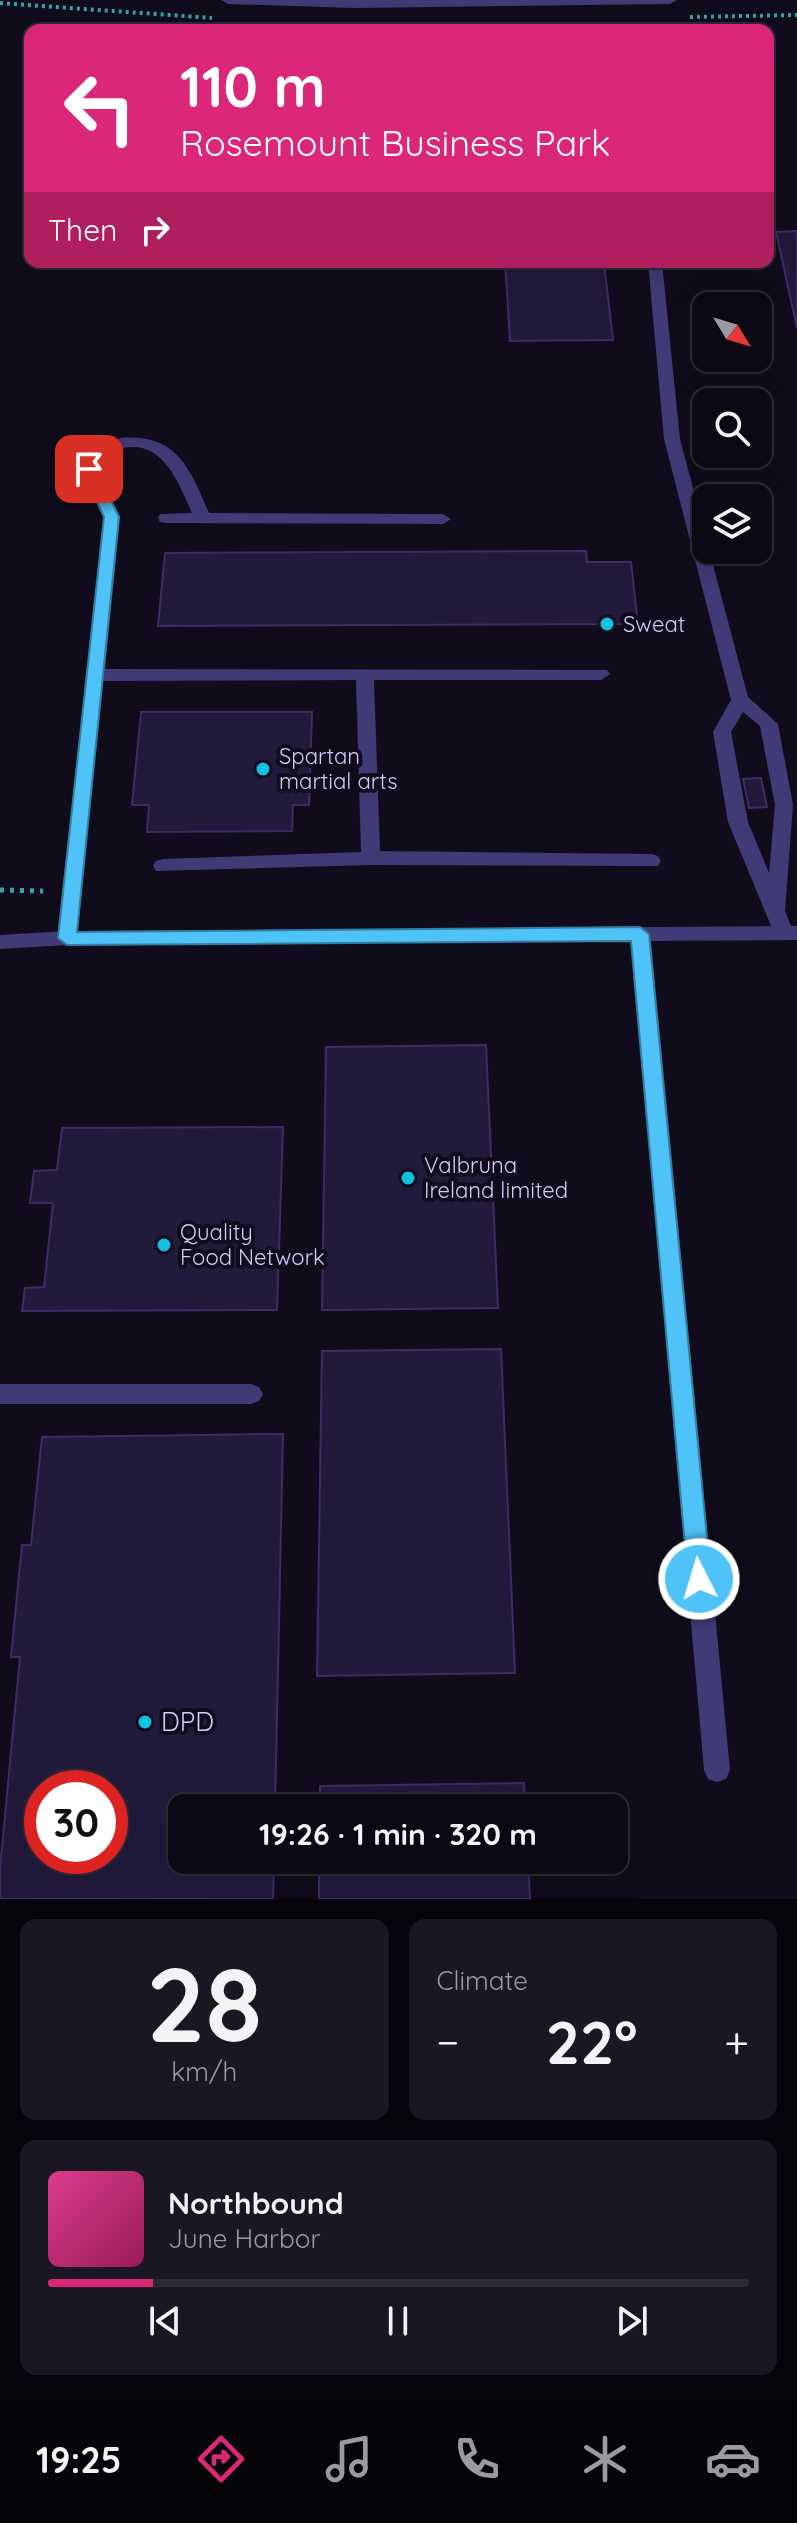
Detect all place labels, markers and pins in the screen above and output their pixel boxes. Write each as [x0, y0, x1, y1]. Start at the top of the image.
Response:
pin [55, 435, 123, 503]
place label: Sweat [623, 610, 685, 638]
marker: Sweat [598, 615, 616, 633]
place label: Spartan martial arts [279, 742, 397, 795]
marker: Spartan martial arts [254, 760, 272, 778]
place label: Valbruna Ireland limited [424, 1151, 568, 1204]
marker: Valbruna Ireland limited [399, 1169, 417, 1187]
place label: Quality Food Network [180, 1218, 325, 1271]
marker: Quality Food Network [155, 1236, 173, 1254]
place label: DPD [161, 1705, 214, 1738]
marker: DPD [136, 1713, 154, 1731]

